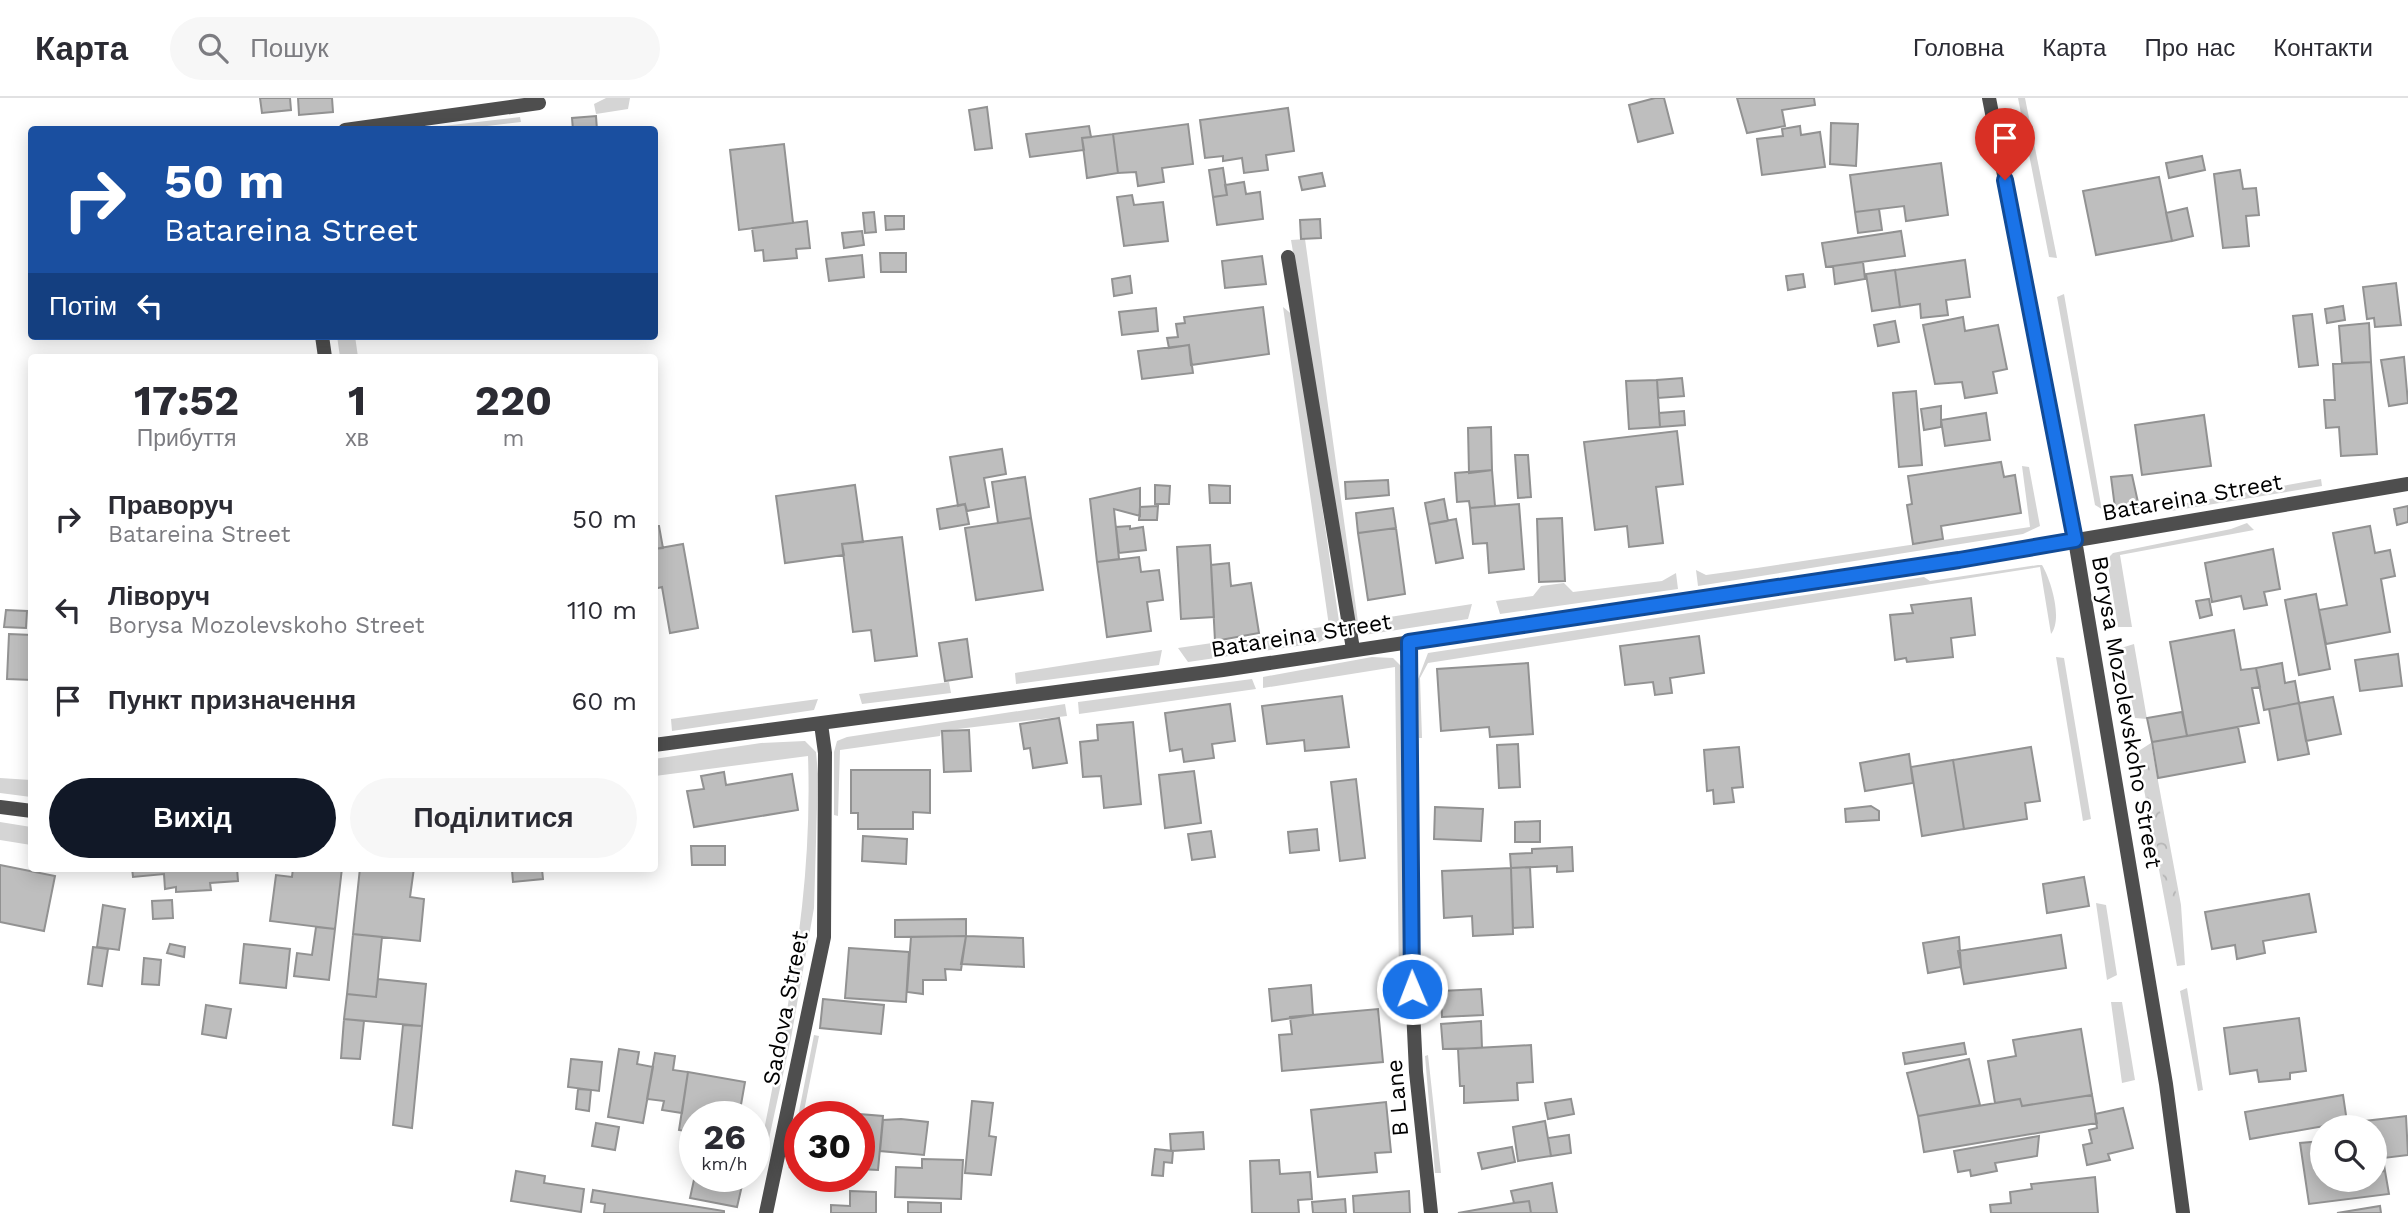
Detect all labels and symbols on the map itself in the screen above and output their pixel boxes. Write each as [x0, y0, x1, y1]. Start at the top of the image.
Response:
pin [1975, 108, 2035, 180]
street label: Batareina Street [2100, 468, 2285, 527]
street label: Borysa Mozolevskoho Street [2086, 554, 2167, 871]
street label: Batareina Street [1209, 608, 1394, 663]
street label: Sadova Street [757, 928, 814, 1088]
position arrow [1375, 952, 1449, 1026]
street label: B Lane [1381, 1058, 1414, 1138]
speed limit sign: 30 [784, 1101, 875, 1192]

